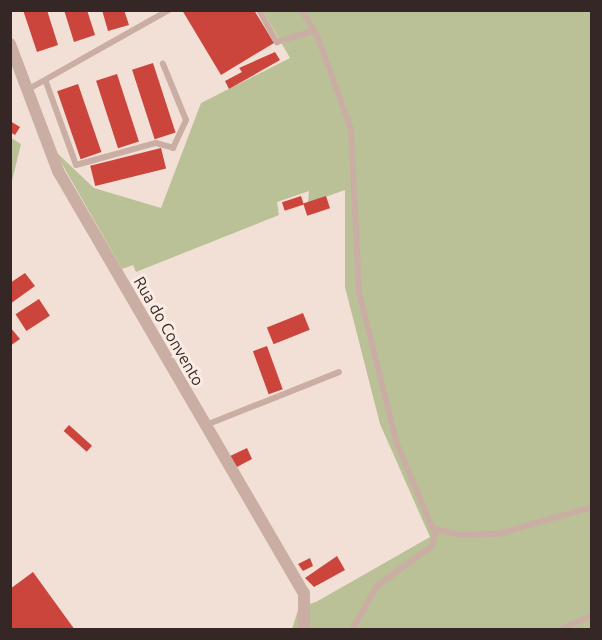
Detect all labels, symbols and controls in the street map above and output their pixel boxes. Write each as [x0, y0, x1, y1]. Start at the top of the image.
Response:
street label: Rua do Convento [130, 273, 208, 389]

